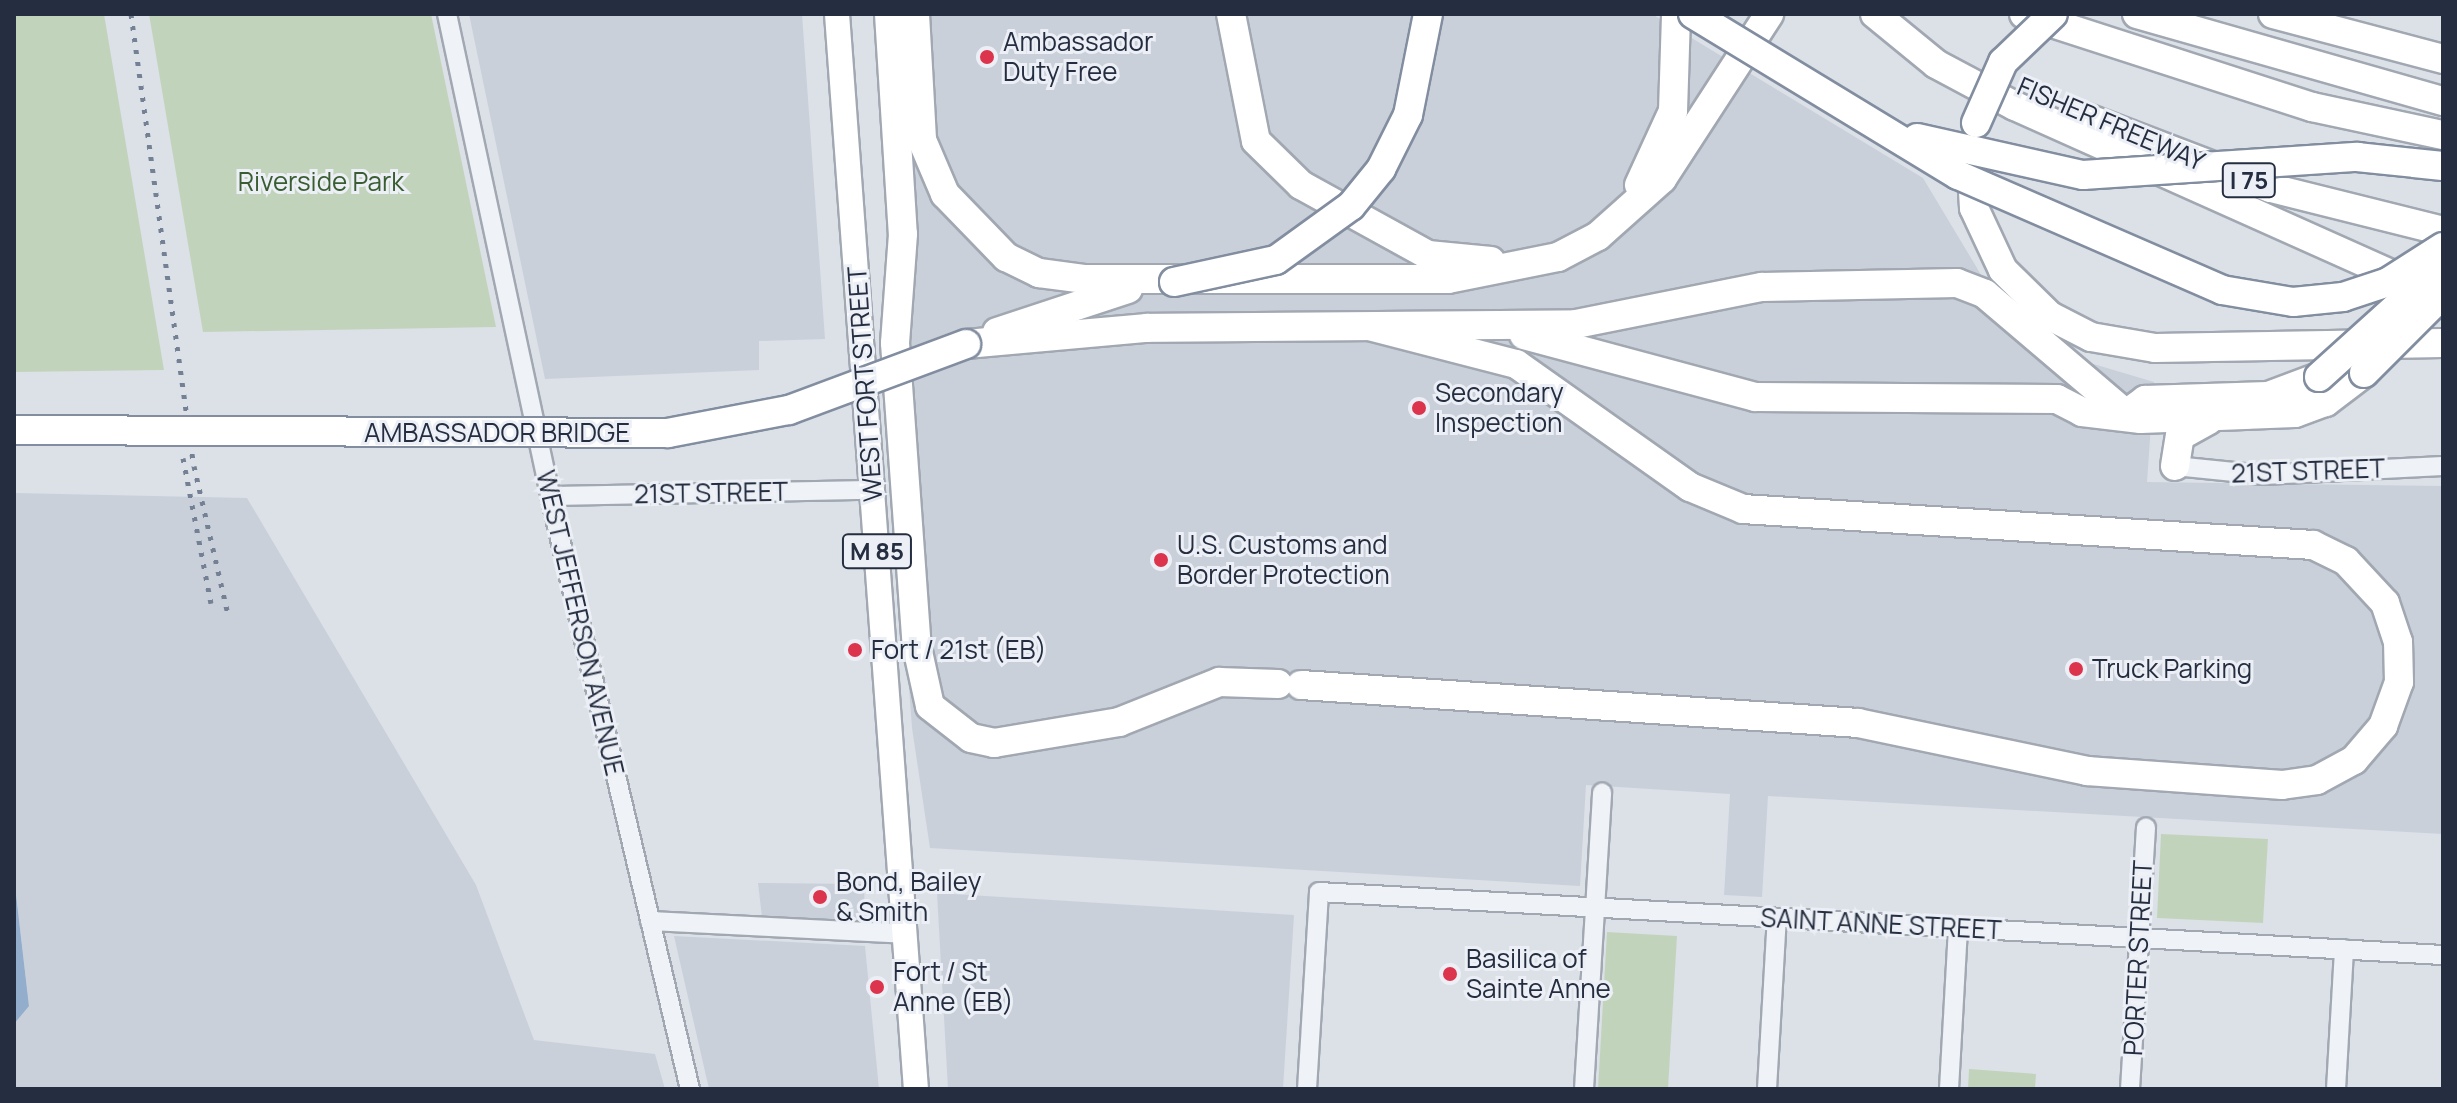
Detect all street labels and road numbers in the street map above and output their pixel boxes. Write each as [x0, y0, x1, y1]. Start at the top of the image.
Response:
street label: FISHER FREEWAY [2013, 70, 2209, 178]
road number: I 75 [2221, 160, 2277, 200]
street label: WEST FORT STREET [841, 265, 889, 503]
street label: AMBASSADOR BRIDGE [364, 417, 630, 449]
street label: 21ST STREET [2230, 453, 2386, 489]
street label: WEST JEFFERSON AVENUE [530, 467, 630, 779]
street label: 21ST STREET [633, 476, 789, 510]
road number: M 85 [841, 531, 913, 571]
street label: PORTER STREET [2117, 859, 2159, 1057]
street label: SAINT ANNE STREET [1759, 902, 2003, 946]

